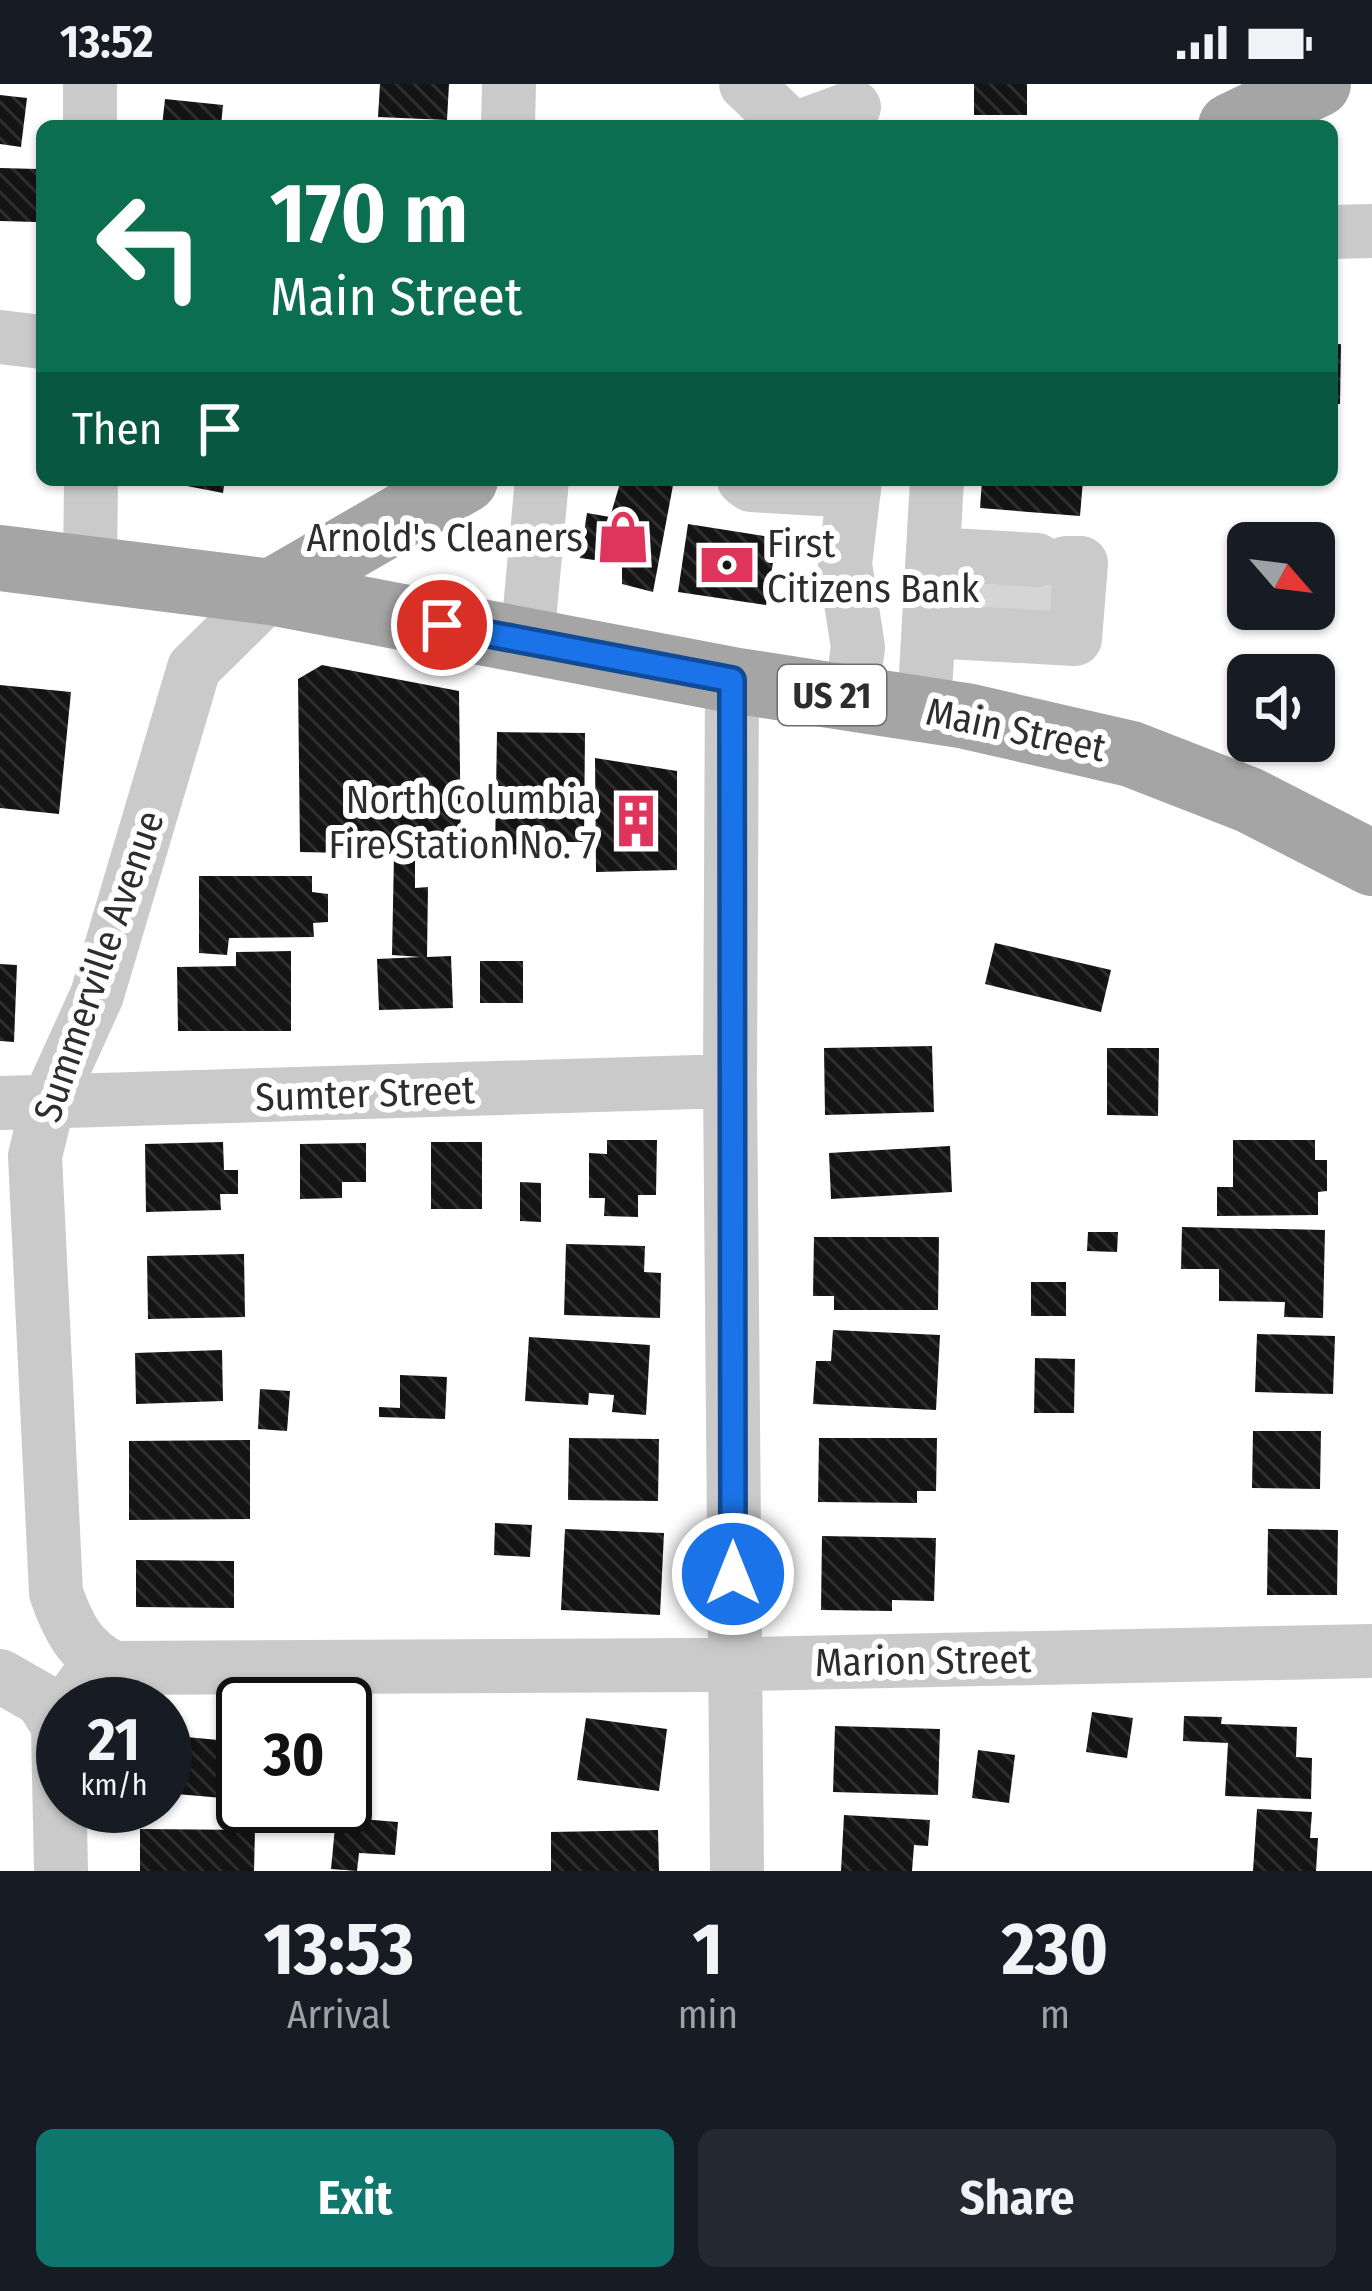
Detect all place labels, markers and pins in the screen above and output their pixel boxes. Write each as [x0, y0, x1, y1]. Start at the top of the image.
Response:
shop icon: Arnold's Cleaners [594, 508, 652, 566]
place label: Arnold's Cleaners [306, 515, 583, 561]
place label: First Citizens Bank [767, 521, 980, 612]
bank icon: First Citizens Bank [698, 536, 756, 594]
pin [391, 574, 493, 676]
place label: North Columbia Fire Station No. 7 [329, 777, 596, 868]
building icon: North Columbia Fire Station No. 7 [607, 792, 665, 850]

